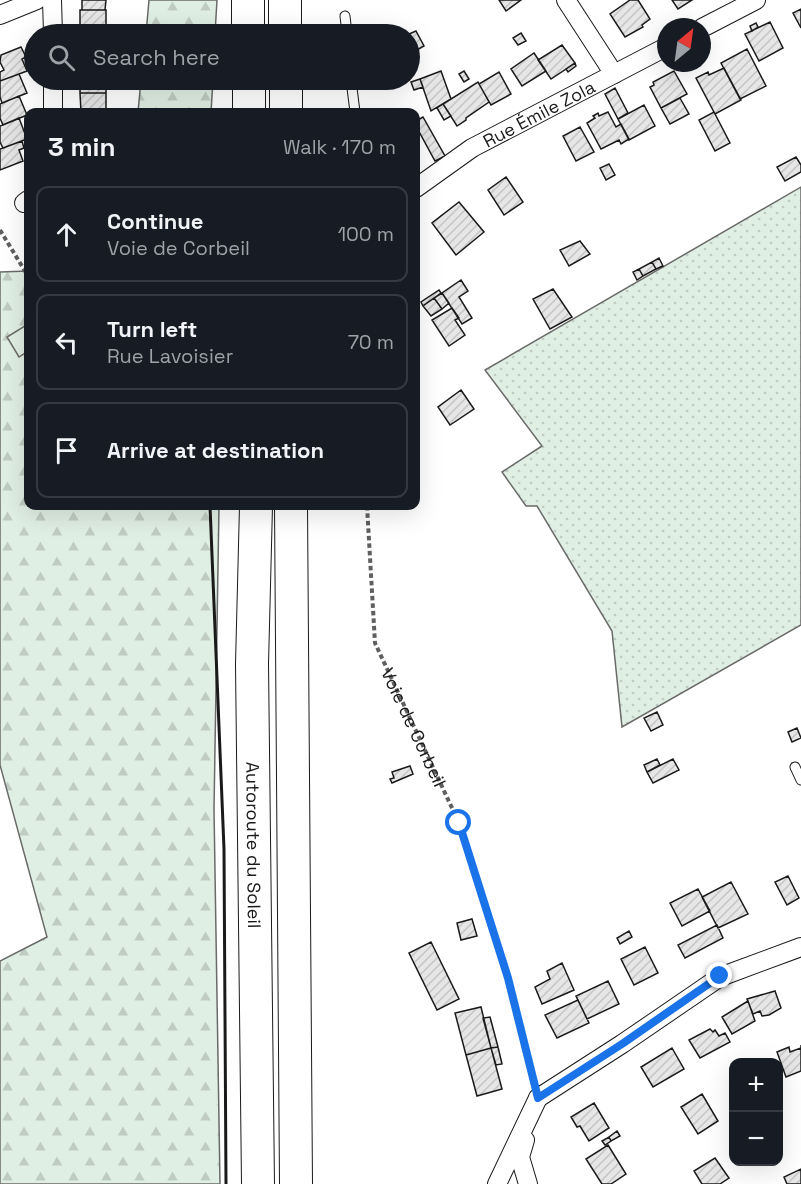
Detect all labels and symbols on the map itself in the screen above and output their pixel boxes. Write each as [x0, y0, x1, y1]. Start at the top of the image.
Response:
north arrow [657, 18, 711, 72]
street label: Rue Émile Zola [479, 75, 599, 152]
street label: Voie de Corbeil [377, 664, 452, 790]
street label: Autoroute du Soleil [242, 761, 267, 928]
route start [445, 809, 471, 835]
route end [706, 962, 732, 988]

